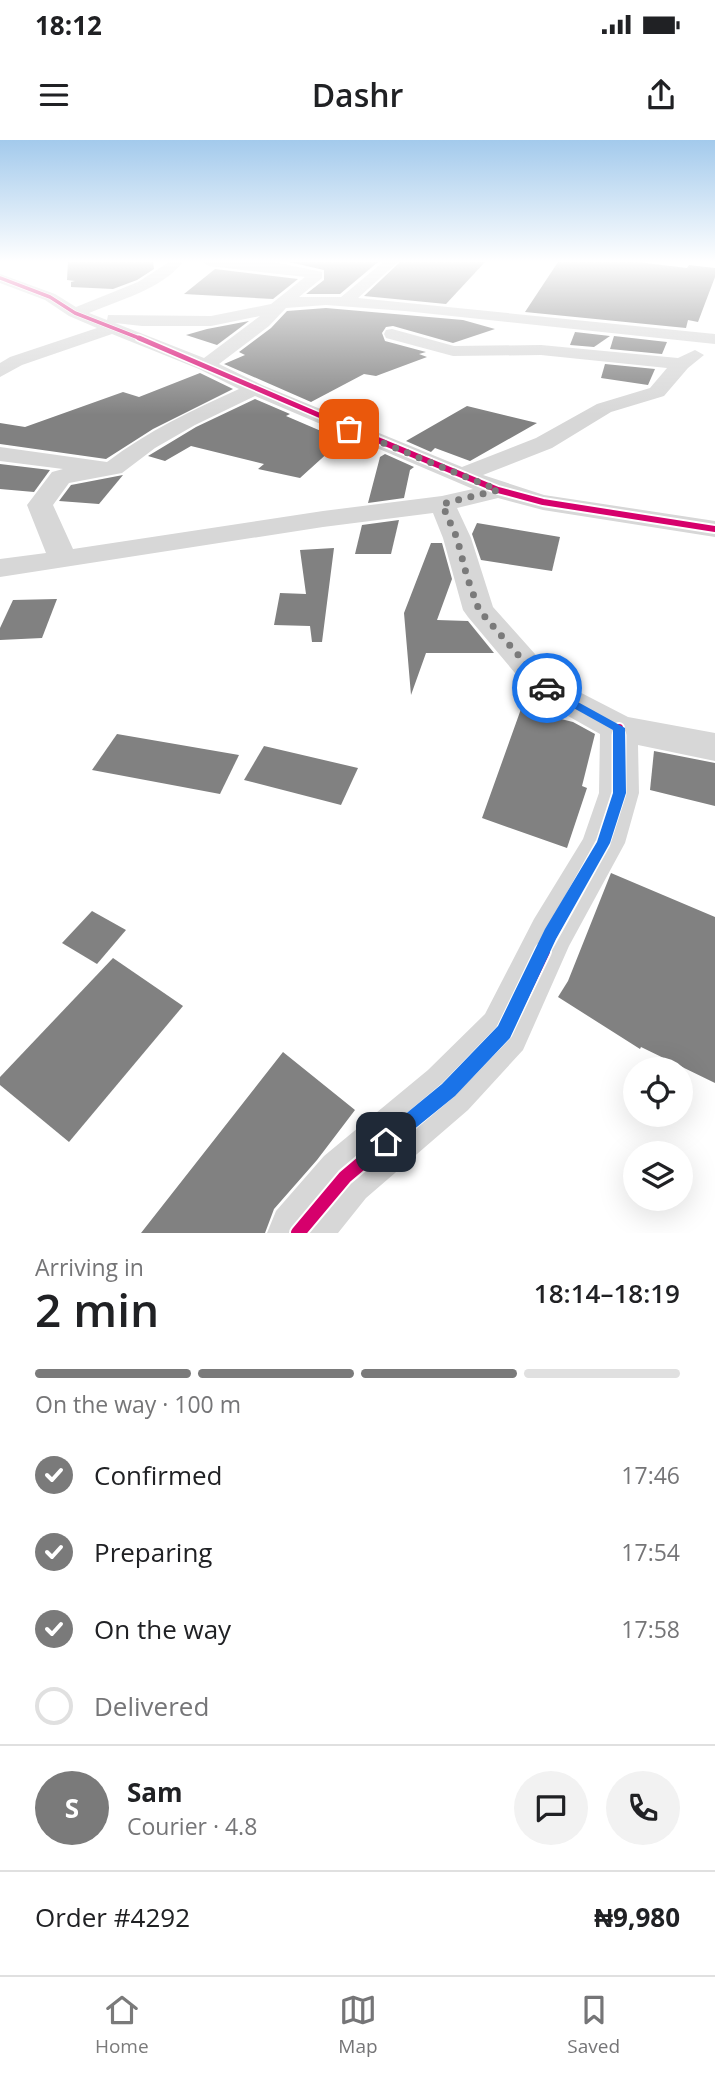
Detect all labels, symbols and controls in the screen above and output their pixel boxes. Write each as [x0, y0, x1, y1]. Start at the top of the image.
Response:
text: 18:12 [35, 7, 102, 43]
text: Dashr [312, 73, 403, 116]
icon: menu [35, 76, 73, 114]
icon: share [642, 76, 680, 114]
pin [319, 399, 379, 459]
icon: bag [330, 410, 368, 448]
courier [512, 653, 582, 723]
icon: car [528, 669, 566, 707]
map controls [623, 1057, 693, 1211]
button: locate [623, 1057, 693, 1127]
pin [356, 1112, 416, 1172]
icon: home [367, 1123, 405, 1161]
button: layers [623, 1141, 693, 1211]
text: Arriving in [35, 1251, 144, 1283]
text: 18:14–18:19 [534, 1275, 680, 1311]
text: 2 min [35, 1278, 159, 1340]
text: On the way · 100 m [35, 1388, 241, 1420]
icon: check [35, 1456, 73, 1494]
text: Confirmed [94, 1457, 222, 1493]
text: 17:46 [621, 1459, 680, 1491]
icon: check [35, 1533, 73, 1571]
text: Preparing [94, 1534, 212, 1570]
text: 17:54 [621, 1536, 680, 1568]
icon: check [35, 1610, 73, 1648]
text: On the way [94, 1611, 231, 1647]
text: 17:58 [621, 1613, 680, 1645]
text: Delivered [94, 1688, 209, 1724]
button: chat [514, 1771, 588, 1845]
button: phone [606, 1771, 680, 1845]
text: Sam [127, 1774, 183, 1810]
text: S [65, 1790, 79, 1826]
text: Courier · 4.8 [127, 1810, 257, 1842]
text: Order #4292 [35, 1899, 190, 1935]
text: ₦9,980 [594, 1899, 680, 1935]
tab: Home [95, 1991, 149, 2059]
tab: Map [338, 1991, 378, 2059]
tab: Saved [567, 1991, 620, 2059]

